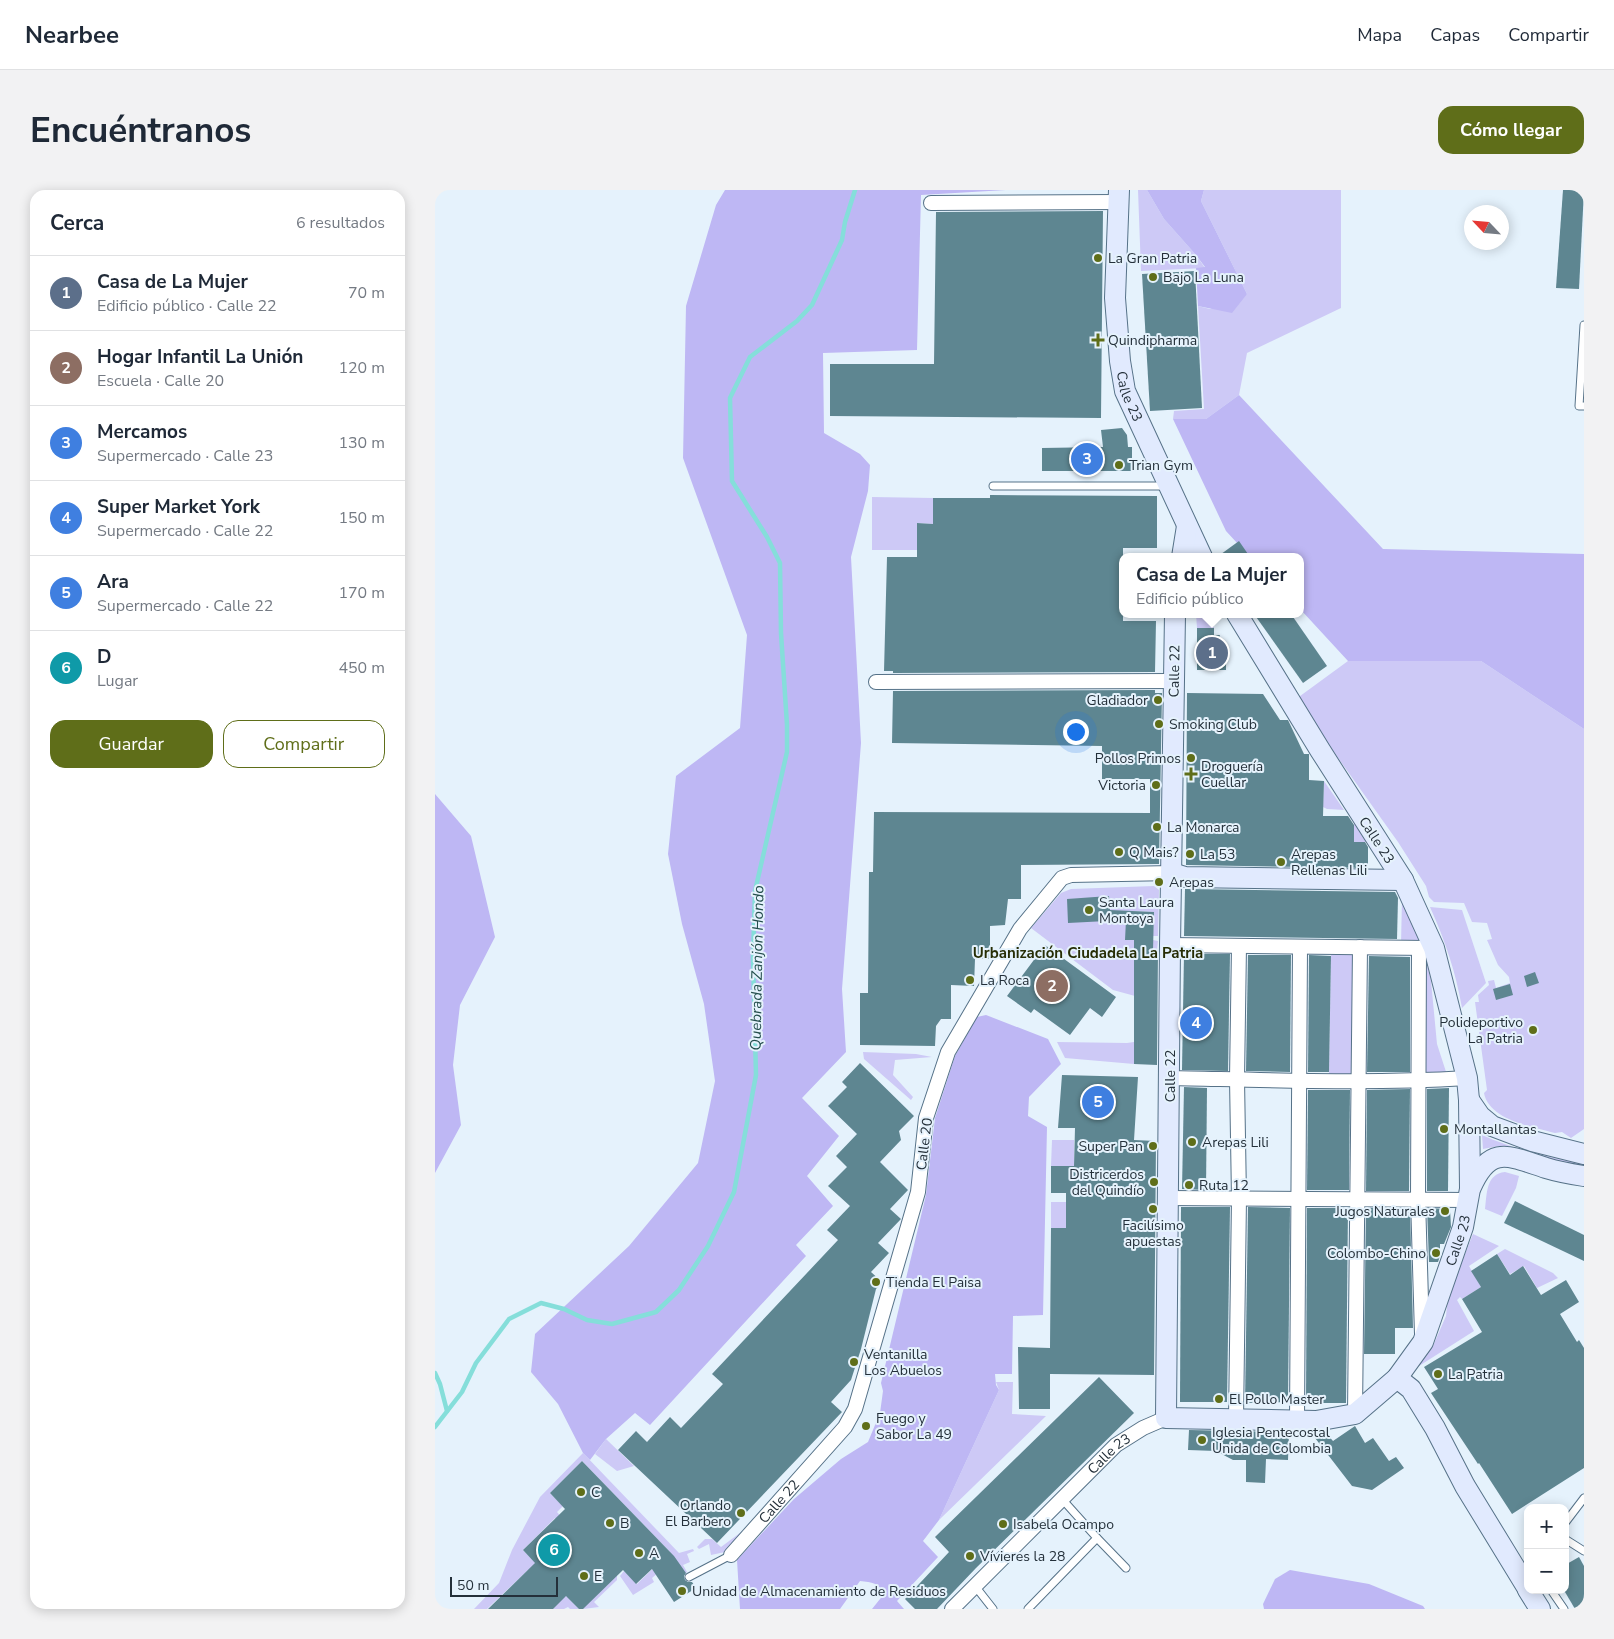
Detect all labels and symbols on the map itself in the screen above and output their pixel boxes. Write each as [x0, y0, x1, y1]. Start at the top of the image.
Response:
north arrow [1464, 205, 1509, 250]
place label: La Gran Patria [1108, 249, 1197, 268]
marker: La Gran Patria [1092, 252, 1104, 264]
place label: Bajo La Luna [1163, 268, 1244, 287]
marker: Bajo La Luna [1147, 271, 1159, 283]
place label: Quindipharma [1108, 331, 1197, 350]
marker: Quindipharma [1092, 334, 1104, 346]
street label: Calle 23 [1112, 370, 1147, 425]
pin: 3 [1071, 440, 1103, 478]
place label: Trian Gym [1129, 456, 1193, 475]
marker: Trian Gym [1113, 459, 1125, 471]
pin: 1 [1196, 634, 1228, 672]
street label: Calle 22 [1165, 645, 1184, 698]
place label: Gladiador [1086, 691, 1148, 710]
marker: Gladiador [1152, 694, 1164, 706]
place label: Smoking Club [1169, 715, 1257, 734]
marker: Smoking Club [1153, 718, 1165, 730]
your location [1063, 719, 1089, 745]
place label: Pollos Primos [1095, 749, 1181, 768]
marker: Pollos Primos [1185, 752, 1197, 764]
place label: Droguería Cuellar [1201, 757, 1263, 792]
marker: Droguería Cuellar [1185, 768, 1197, 780]
place label: Victoria [1097, 776, 1146, 795]
marker: Victoria [1150, 779, 1162, 791]
street label: Calle 23 [1354, 813, 1399, 868]
place label: La Monarca [1167, 818, 1240, 837]
marker: La Monarca [1151, 821, 1163, 833]
place label: Q Mais? [1129, 843, 1179, 862]
place label: La 53 [1200, 845, 1235, 864]
place label: Arepas Rellenas Lili [1291, 845, 1367, 880]
marker: Q Mais? [1113, 846, 1125, 858]
marker: La 53 [1184, 848, 1196, 860]
marker: Arepas Rellenas Lili [1275, 856, 1287, 868]
place label: Arepas [1169, 873, 1214, 892]
marker: Arepas [1153, 876, 1165, 888]
water label: Quebrada Zanjón Hondo [746, 885, 768, 1051]
place label: Santa Laura Montoya [1099, 893, 1174, 928]
marker: Santa Laura Montoya [1083, 904, 1095, 916]
district label: Urbanización Ciudadela La Patria [973, 943, 1203, 963]
pin: 2 [1036, 967, 1068, 1005]
place label: La Roca [980, 971, 1029, 990]
marker: La Roca [964, 974, 976, 986]
pin: 4 [1180, 1004, 1212, 1042]
place label: Polideportivo La Patria [1439, 1013, 1523, 1048]
marker: Polideportivo La Patria [1527, 1024, 1539, 1036]
street label: Calle 22 [1161, 1050, 1180, 1102]
pin: 5 [1082, 1083, 1114, 1121]
street label: Calle 20 [912, 1117, 937, 1171]
place label: Montallantas [1454, 1120, 1537, 1139]
marker: Montallantas [1438, 1123, 1450, 1135]
place label: Arepas Lili [1202, 1133, 1269, 1152]
marker: Arepas Lili [1186, 1136, 1198, 1148]
place label: Super Pan [1078, 1137, 1143, 1156]
marker: Super Pan [1147, 1140, 1159, 1152]
place label: Districerdos del Quindío [1069, 1165, 1144, 1200]
marker: Districerdos del Quindío [1148, 1176, 1160, 1188]
place label: Ruta 12 [1199, 1176, 1249, 1195]
marker: Ruta 12 [1183, 1179, 1195, 1191]
place label: Jugos Naturales [1334, 1202, 1435, 1221]
marker: Facilísimo apuestas [1147, 1203, 1159, 1215]
marker: Jugos Naturales [1439, 1205, 1451, 1217]
street label: Calle 23 [1441, 1213, 1475, 1269]
place label: Facilísimo apuestas [1122, 1216, 1184, 1251]
place label: Colombo-Chino [1327, 1244, 1426, 1263]
marker: Colombo-Chino [1430, 1247, 1442, 1259]
place label: Tienda El Paisa [886, 1273, 982, 1292]
marker: Tienda El Paisa [870, 1276, 882, 1288]
place label: Ventanilla Los Abuelos [863, 1345, 942, 1380]
marker: Ventanilla Los Abuelos [848, 1356, 860, 1368]
place label: La Patria [1448, 1365, 1503, 1384]
marker: La Patria [1432, 1368, 1444, 1380]
place label: El Pollo Master [1229, 1390, 1324, 1409]
marker: El Pollo Master [1213, 1393, 1225, 1405]
place label: Fuego y Sabor La 49 [876, 1409, 952, 1444]
marker: Fuego y Sabor La 49 [860, 1420, 872, 1432]
place label: Iglesia Pentecostal Unida de Colombia [1212, 1423, 1331, 1458]
street label: Calle 23 [1083, 1429, 1134, 1478]
marker: Iglesia Pentecostal Unida de Colombia [1196, 1434, 1208, 1446]
street label: Calle 22 [755, 1476, 804, 1528]
place label: C [591, 1483, 600, 1502]
marker: C [575, 1486, 587, 1498]
place label: Orlando El Barbero [665, 1496, 731, 1531]
marker: Orlando El Barbero [735, 1507, 747, 1519]
place label: B [620, 1514, 629, 1533]
place label: Isabela Ocampo [1013, 1515, 1114, 1534]
marker: B [604, 1517, 616, 1529]
marker: Isabela Ocampo [997, 1518, 1009, 1530]
pin: 6 [538, 1531, 570, 1569]
place label: A [649, 1544, 659, 1563]
marker: A [633, 1547, 645, 1559]
place label: Vívieres la 28 [979, 1547, 1065, 1566]
marker: Vívieres la 28 [964, 1550, 976, 1562]
place label: E [594, 1567, 602, 1586]
marker: E [578, 1570, 590, 1582]
scale bar [450, 1574, 557, 1597]
place label: Unidad de Almacenamiento de Residuos [692, 1582, 946, 1601]
marker: Unidad de Almacenamiento de Residuos [676, 1585, 688, 1597]

